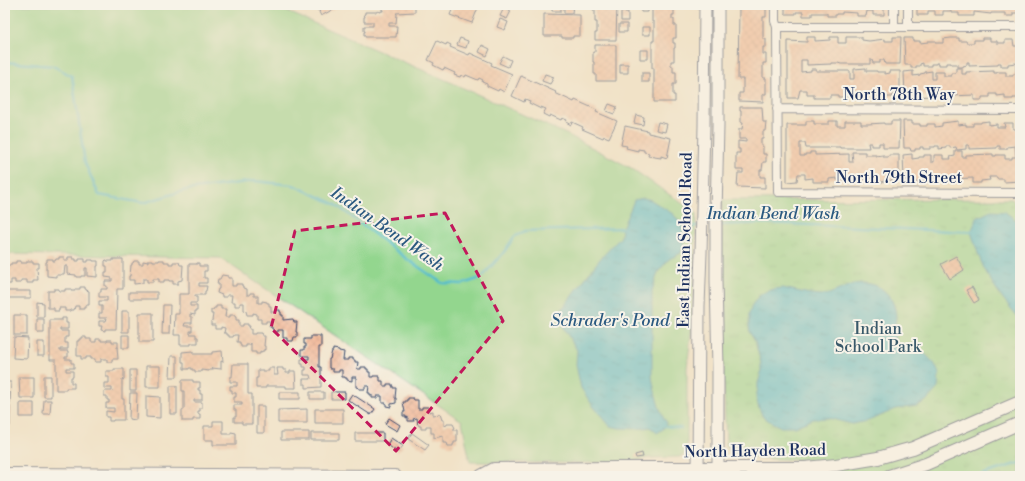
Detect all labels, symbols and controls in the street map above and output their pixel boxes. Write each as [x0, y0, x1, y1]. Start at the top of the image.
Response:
street label: North 78th Way [843, 85, 955, 105]
street label: East Indian School Road [673, 152, 697, 328]
street label: North 79th Street [836, 168, 963, 188]
water label: Indian Bend Wash [325, 181, 448, 277]
water label: Indian Bend Wash [705, 203, 840, 225]
water label: Schrader's Pond [550, 310, 671, 332]
park label: Indian School Park [835, 319, 923, 357]
street label: North Hayden Road [684, 440, 826, 462]

